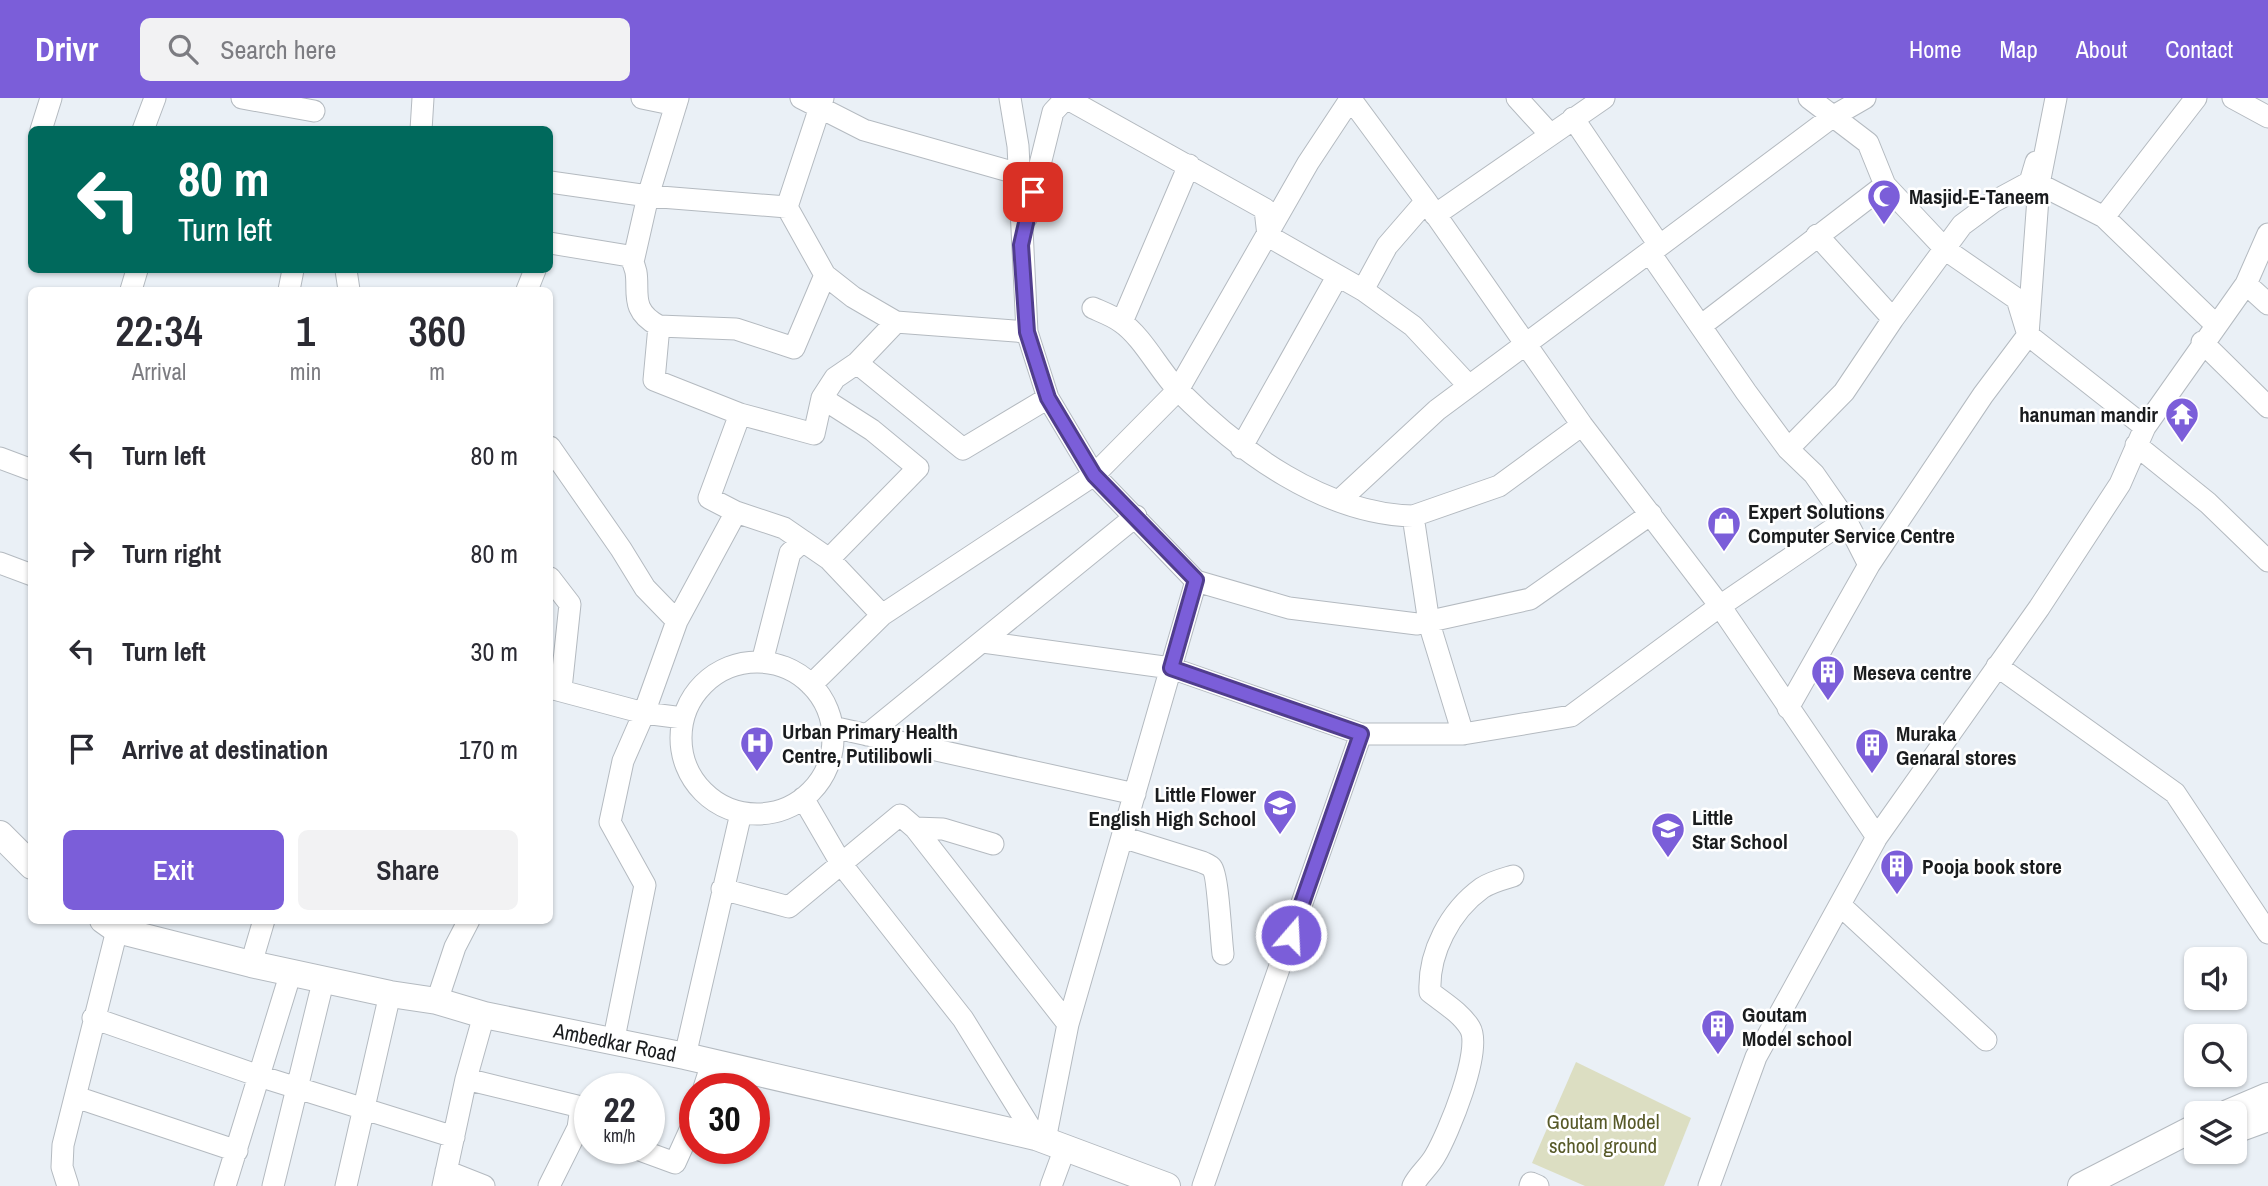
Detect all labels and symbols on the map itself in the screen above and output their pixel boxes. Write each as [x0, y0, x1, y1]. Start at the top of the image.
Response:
pin [1003, 162, 1063, 222]
mosque icon: Masjid-E-Taneem [1865, 177, 1903, 226]
place label: Masjid-E-Taneem [1909, 182, 2049, 211]
temple icon: hanuman mandir [2163, 395, 2201, 444]
place label: hanuman mandir [2019, 400, 2158, 429]
place label: Expert Solutions Computer Service Centre [1748, 497, 1955, 550]
shop icon: Expert Solutions Computer Service Centre [1705, 504, 1743, 553]
building icon: Meseva centre [1809, 653, 1847, 702]
place label: Meseva centre [1853, 658, 1972, 687]
place label: Urban Primary Health Centre, Putilibowli [782, 717, 958, 770]
place label: Muraka Genaral stores [1896, 719, 2017, 772]
hospital icon: Urban Primary Health Centre, Putilibowli [738, 724, 776, 773]
building icon: Muraka Genaral stores [1853, 726, 1891, 775]
place label: Little Flower English High School [1089, 780, 1256, 833]
school or university icon: Little Flower English High School [1261, 787, 1299, 836]
place label: Little Star School [1692, 803, 1788, 856]
school or university icon: Little Star School [1649, 810, 1687, 859]
building icon: Pooja book store [1878, 847, 1916, 896]
place label: Pooja book store [1922, 852, 2062, 881]
position arrow [1254, 898, 1328, 972]
place label: Goutam Model school [1742, 1000, 1852, 1053]
building icon: Goutam Model school [1699, 1007, 1737, 1056]
street label: Ambedkar Road [550, 1015, 679, 1068]
speed limit sign: 30 [679, 1073, 770, 1164]
park label: Goutam Model school ground [1547, 1107, 1659, 1160]

